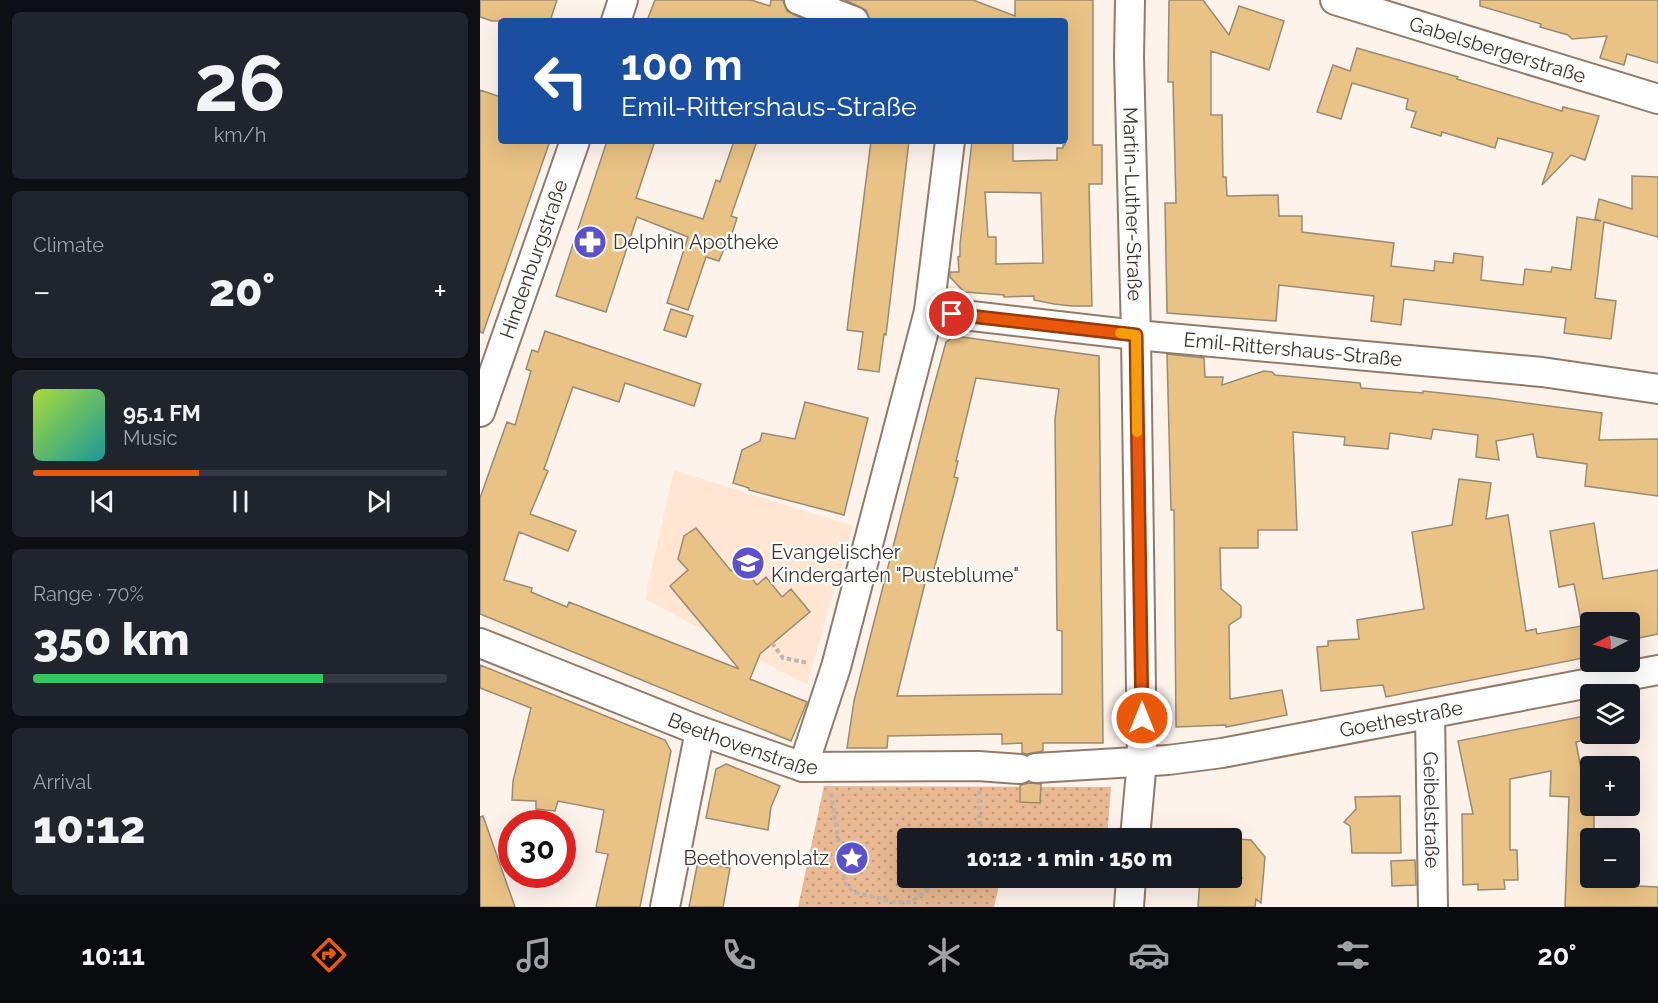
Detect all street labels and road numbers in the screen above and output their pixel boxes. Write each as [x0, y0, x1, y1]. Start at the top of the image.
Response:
street label: Gabelsbergerstraße [1406, 11, 1589, 88]
street label: Martin-Luther-Straße [1118, 107, 1147, 302]
street label: Hindenburgstraße [495, 176, 573, 342]
street label: Emil-Rittershaus-Straße [1183, 327, 1404, 371]
street label: Goethestraße [1337, 695, 1465, 742]
street label: Beethovenstraße [664, 707, 818, 779]
street label: Geibelstraße [1419, 751, 1444, 869]

